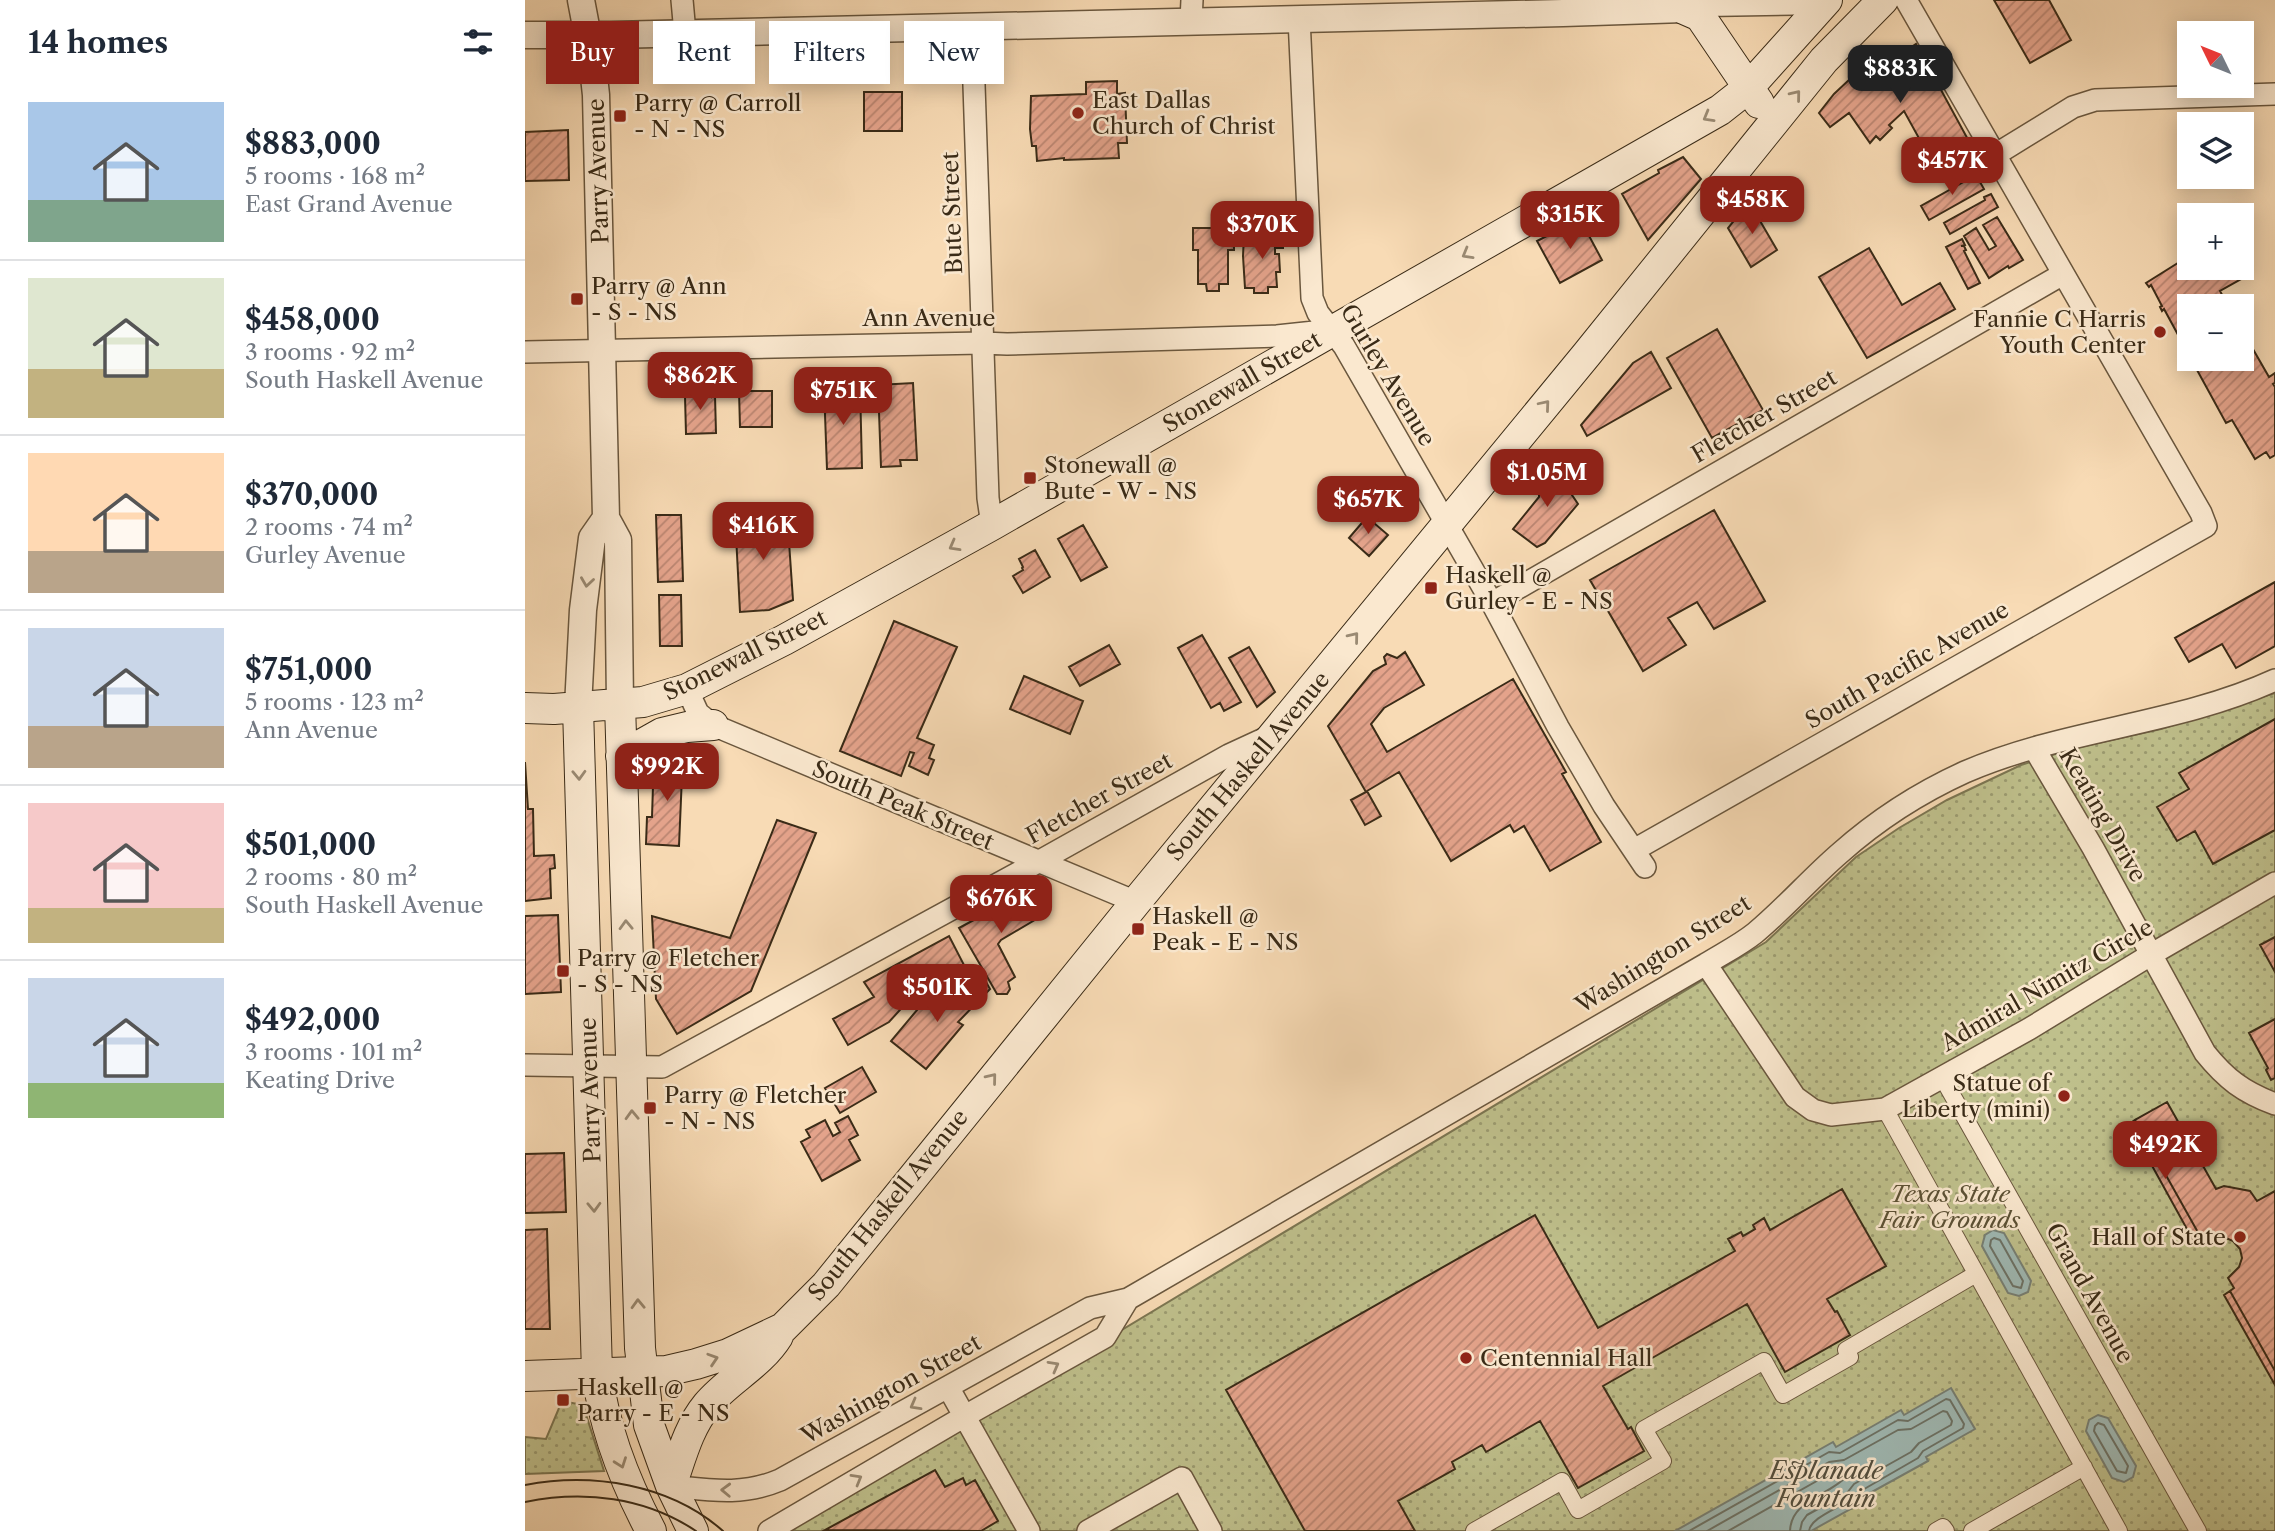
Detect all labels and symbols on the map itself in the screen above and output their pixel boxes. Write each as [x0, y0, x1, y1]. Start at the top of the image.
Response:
north arrow [2177, 21, 2254, 98]
pin: $883K [1851, 46, 1949, 105]
place label: East Dallas Church of Christ [1092, 86, 1275, 140]
place label: Parry @ Carroll - N - NS [634, 89, 802, 143]
one-way arrow [1788, 90, 1801, 102]
street label: Parry Avenue [581, 98, 615, 244]
marker: East Dallas Church of Christ [1070, 105, 1086, 121]
marker: Parry @ Carroll - N - NS [612, 108, 628, 124]
one-way arrow [1702, 109, 1715, 122]
pin: $457K [1903, 138, 2001, 197]
street label: Bute Street [936, 151, 968, 275]
pin: $458K [1703, 176, 1801, 236]
pin: $315K [1521, 191, 1619, 251]
pin: $370K [1213, 202, 1311, 261]
one-way arrow [1462, 246, 1475, 259]
place label: Parry @ Ann - S - NS [591, 272, 727, 326]
marker: Parry @ Ann - S - NS [569, 291, 585, 307]
street label: Gurley Avenue [1335, 299, 1441, 451]
street label: Ann Avenue [862, 304, 995, 332]
place label: Fannie C Harris Youth Center [1973, 305, 2146, 359]
marker: Fannie C Harris Youth Center [2152, 324, 2168, 340]
street label: Stonewall Street [1158, 325, 1326, 439]
pin: $862K [651, 352, 749, 412]
street label: Fletcher Street [1687, 363, 1841, 469]
pin: $751K [794, 368, 892, 427]
one-way arrow [1537, 400, 1549, 413]
pin: $1.05M [1490, 449, 1604, 509]
place label: Stonewall @ Bute - W - NS [1044, 451, 1197, 505]
marker: Stonewall @ Bute - W - NS [1022, 470, 1038, 486]
pin: $657K [1319, 476, 1417, 536]
pin: $416K [714, 503, 812, 562]
one-way arrow [948, 538, 961, 551]
place label: Haskell @ Gurley - E - NS [1445, 561, 1613, 615]
one-way arrow [579, 576, 594, 587]
marker: Haskell @ Gurley - E - NS [1423, 580, 1439, 596]
street label: South Pacific Avenue [1800, 595, 2014, 735]
street label: Stonewall Street [659, 603, 831, 707]
one-way arrow [1346, 633, 1358, 646]
street label: South Haskell Avenue [1161, 666, 1335, 866]
street label: Keating Drive [2053, 743, 2153, 887]
pin: $992K [618, 744, 716, 803]
street label: Fletcher Street [1021, 746, 1177, 850]
street label: South Peak Street [808, 754, 998, 856]
one-way arrow [572, 770, 587, 781]
pin: $676K [952, 876, 1050, 935]
street label: Washington Street [1569, 889, 1756, 1020]
place label: Haskell @ Peak - E - NS [1152, 902, 1299, 956]
street label: Admiral Nimitz Circle [1935, 913, 2158, 1058]
one-way arrow [618, 919, 634, 930]
marker: Haskell @ Peak - E - NS [1130, 921, 1146, 937]
place label: Parry @ Fletcher - S - NS [577, 944, 760, 998]
marker: Parry @ Fletcher - S - NS [555, 963, 571, 979]
pin: $501K [888, 964, 986, 1024]
street label: Parry Avenue [573, 1017, 607, 1163]
place label: Statue of Liberty (mini) [1902, 1069, 2053, 1123]
one-way arrow [984, 1074, 997, 1086]
place label: Parry @ Fletcher - N - NS [664, 1081, 847, 1135]
marker: Statue of Liberty (mini) [2056, 1088, 2072, 1104]
marker: Parry @ Fletcher - N - NS [642, 1100, 658, 1116]
street label: South Haskell Avenue [802, 1104, 974, 1306]
one-way arrow [624, 1109, 640, 1120]
pin: $492K [2116, 1122, 2214, 1181]
park label: Texas State Fair Grounds [1878, 1180, 2021, 1234]
one-way arrow [586, 1202, 602, 1212]
street label: Grand Avenue [2040, 1218, 2140, 1368]
place label: Hall of State [2091, 1223, 2226, 1251]
marker: Hall of State [2232, 1229, 2248, 1245]
one-way arrow [630, 1298, 646, 1309]
street label: Washington Street [795, 1328, 986, 1450]
place label: Centennial Hall [1480, 1344, 1652, 1372]
marker: Centennial Hall [1458, 1350, 1474, 1366]
one-way arrow [706, 1353, 718, 1367]
one-way arrow [1047, 1361, 1060, 1374]
place label: Haskell @ Parry - E - NS [577, 1373, 730, 1427]
marker: Haskell @ Parry - E - NS [555, 1392, 571, 1408]
one-way arrow [909, 1397, 922, 1411]
one-way arrow [612, 1456, 626, 1468]
water label: Esplanade Fountain [1767, 1456, 1884, 1513]
one-way arrow [849, 1474, 862, 1487]
one-way arrow [720, 1483, 731, 1498]

